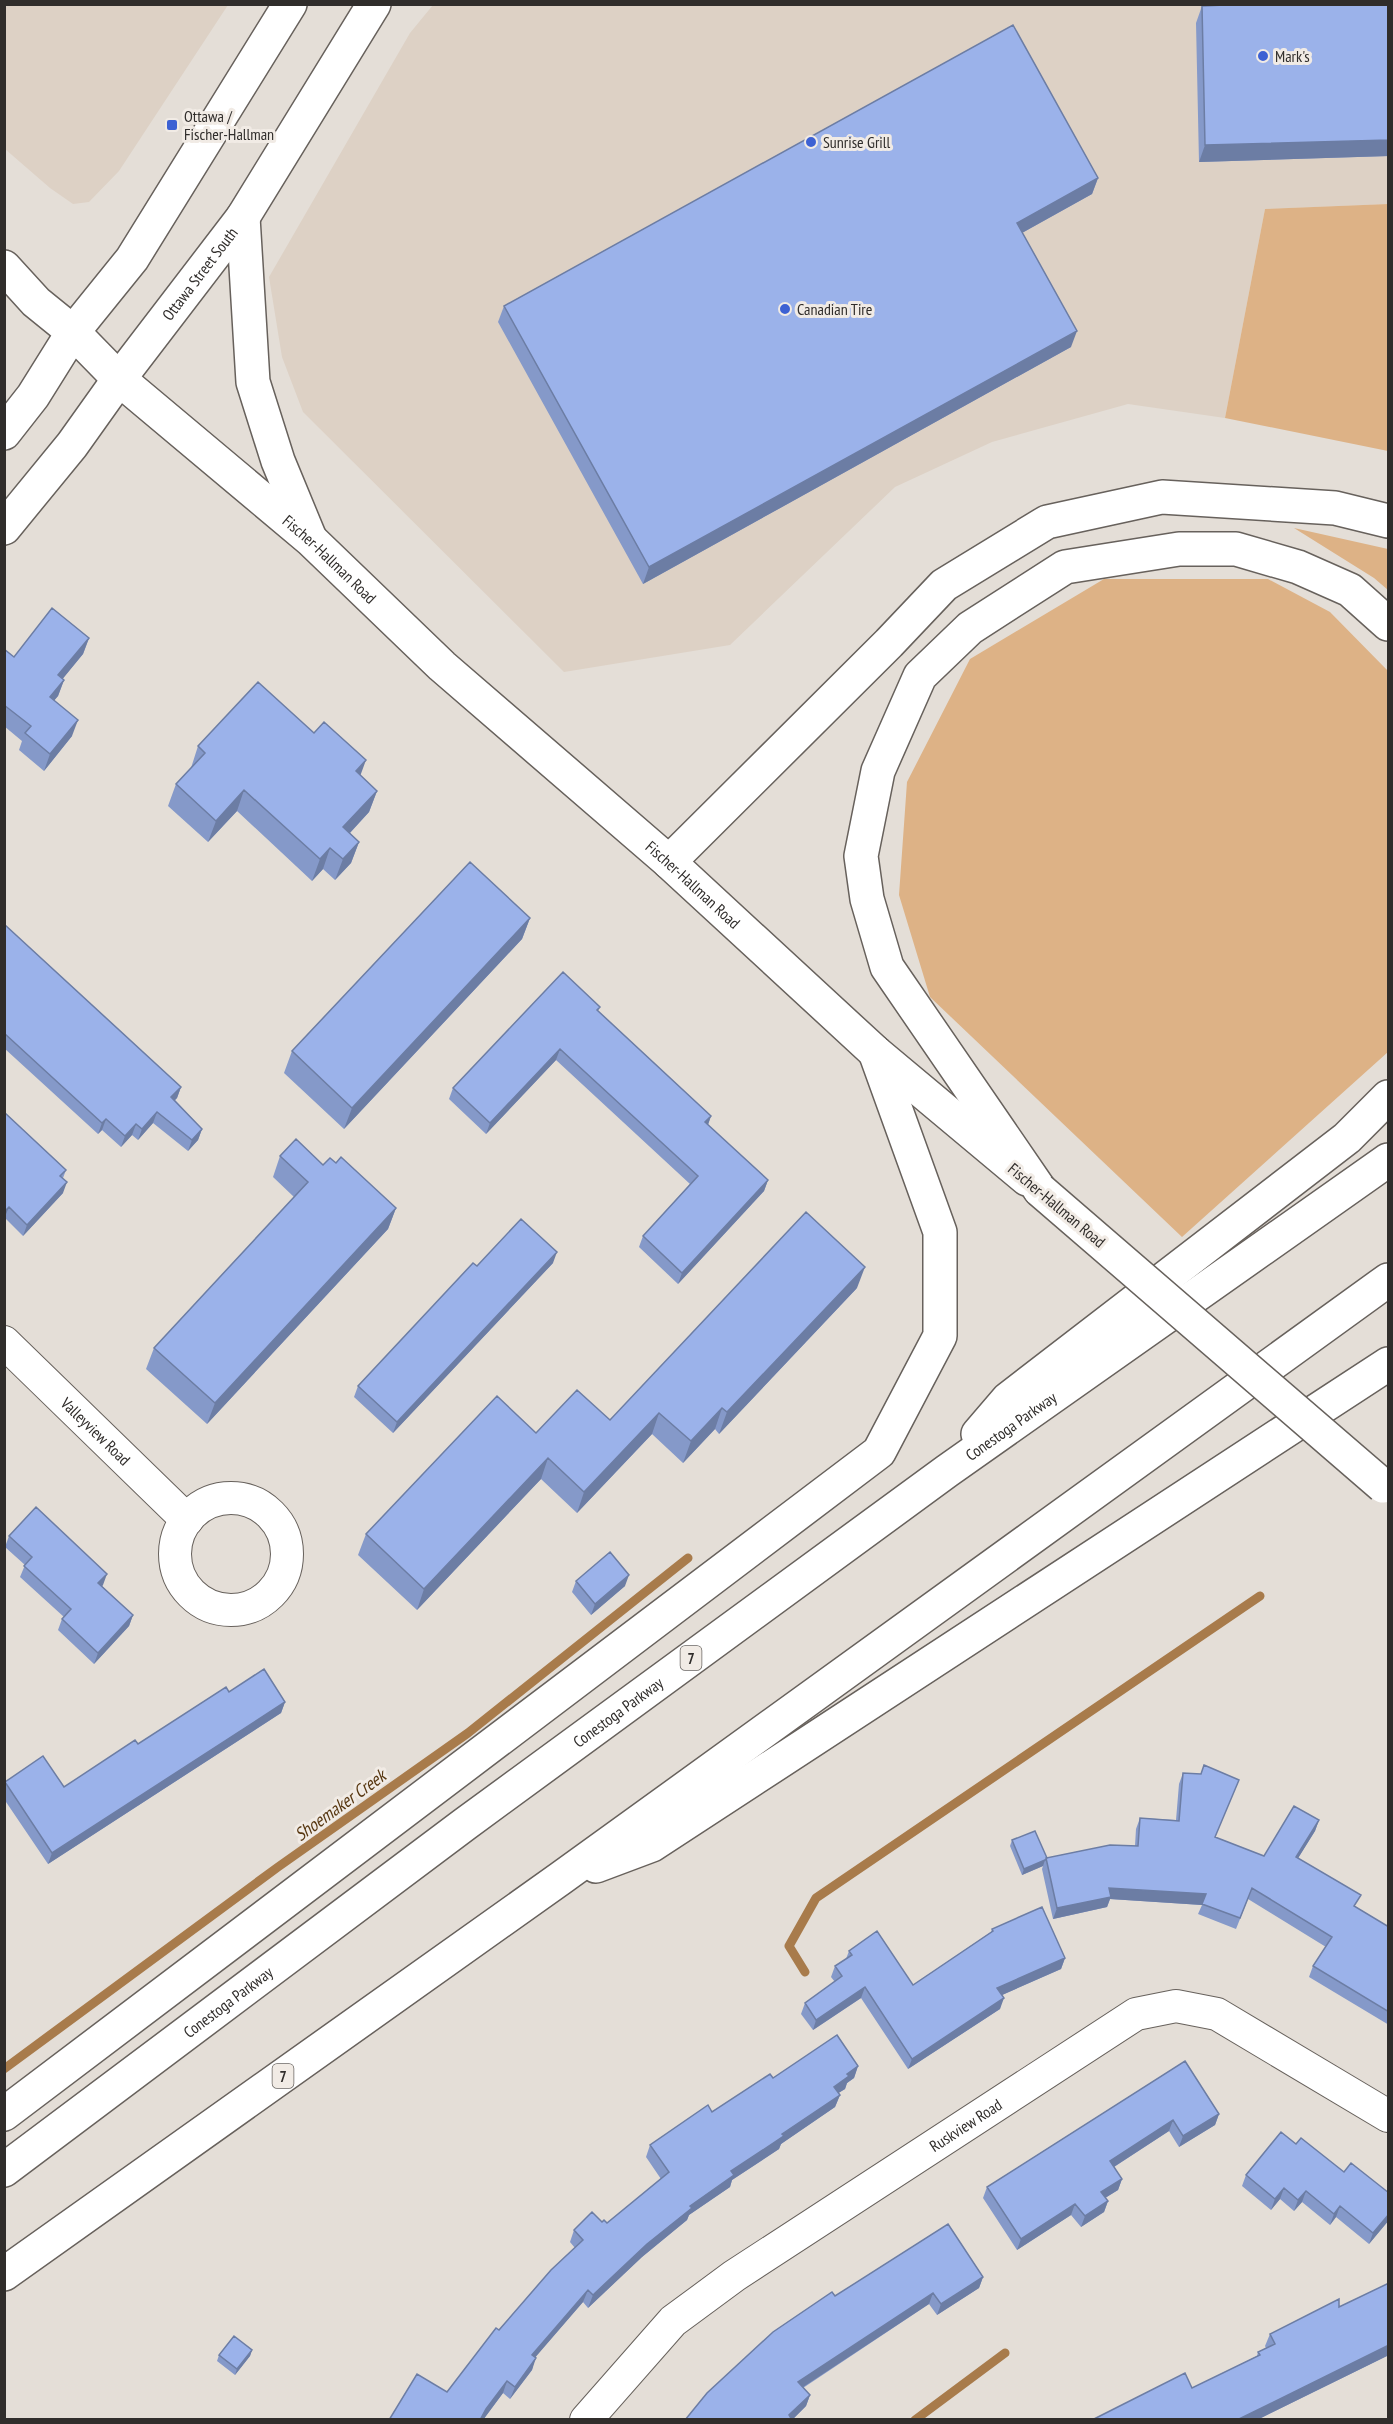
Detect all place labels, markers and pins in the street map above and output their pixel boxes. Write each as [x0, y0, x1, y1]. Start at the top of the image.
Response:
place label: Mark's [1275, 46, 1310, 66]
marker: Mark's [1256, 49, 1270, 63]
place label: Ottawa / Fischer-Hallman [184, 106, 274, 144]
marker: Ottawa / Fischer-Hallman [165, 118, 179, 132]
place label: Sunrise Grill [823, 132, 891, 152]
marker: Sunrise Grill [804, 135, 818, 149]
place label: Canadian Tire [797, 299, 872, 319]
marker: Canadian Tire [778, 302, 792, 316]

